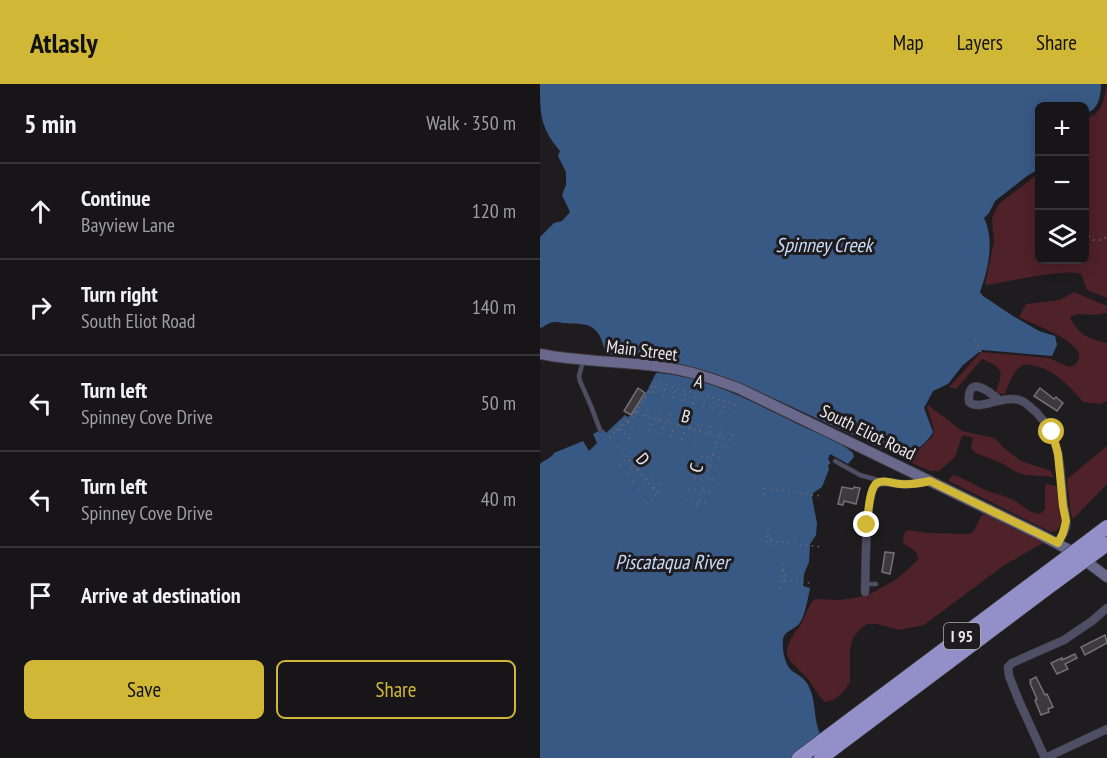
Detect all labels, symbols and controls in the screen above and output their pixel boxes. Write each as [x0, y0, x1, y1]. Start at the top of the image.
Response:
text: Atlasly [30, 24, 98, 61]
text: Map [893, 29, 924, 56]
text: Layers [957, 29, 1003, 56]
text: Share [1036, 29, 1077, 56]
map controls [1035, 102, 1089, 264]
button: + [1035, 102, 1089, 156]
text: 5 min [24, 107, 77, 140]
text: Walk · 350 m [426, 110, 516, 136]
button: − [1035, 156, 1089, 210]
text: Continue [81, 184, 151, 212]
icon: ahead [24, 195, 57, 228]
text: 120 m [472, 198, 516, 224]
button: layers [1035, 210, 1089, 264]
text: Bayview Lane [81, 212, 175, 238]
water label: Spinney Creek [776, 232, 875, 258]
text: Turn right [81, 280, 158, 308]
icon: right [24, 291, 57, 324]
text: 140 m [472, 294, 516, 320]
text: South Eliot Road [81, 308, 196, 334]
street label: Main Street [605, 334, 679, 366]
street label: A [692, 369, 707, 393]
text: Turn left [81, 376, 147, 404]
icon: left [24, 387, 57, 420]
text: 50 m [481, 390, 516, 416]
street label: South Eliot Road [817, 399, 919, 465]
text: Spinney Cove Drive [81, 404, 213, 430]
street label: B [679, 404, 693, 428]
route start [1038, 418, 1064, 444]
street label: D [631, 448, 655, 470]
street label: C [684, 461, 708, 475]
text: Turn left [81, 472, 147, 500]
icon: left [24, 483, 57, 516]
text: 40 m [481, 486, 516, 512]
text: Spinney Cove Drive [81, 500, 213, 526]
route end [853, 511, 879, 537]
water label: Piscataqua River [615, 549, 731, 575]
icon: arrive [24, 579, 57, 612]
text: Arrive at destination [81, 581, 241, 609]
road number: I 95 [944, 623, 980, 649]
button: Save [24, 660, 264, 719]
button: Share [276, 660, 516, 719]

